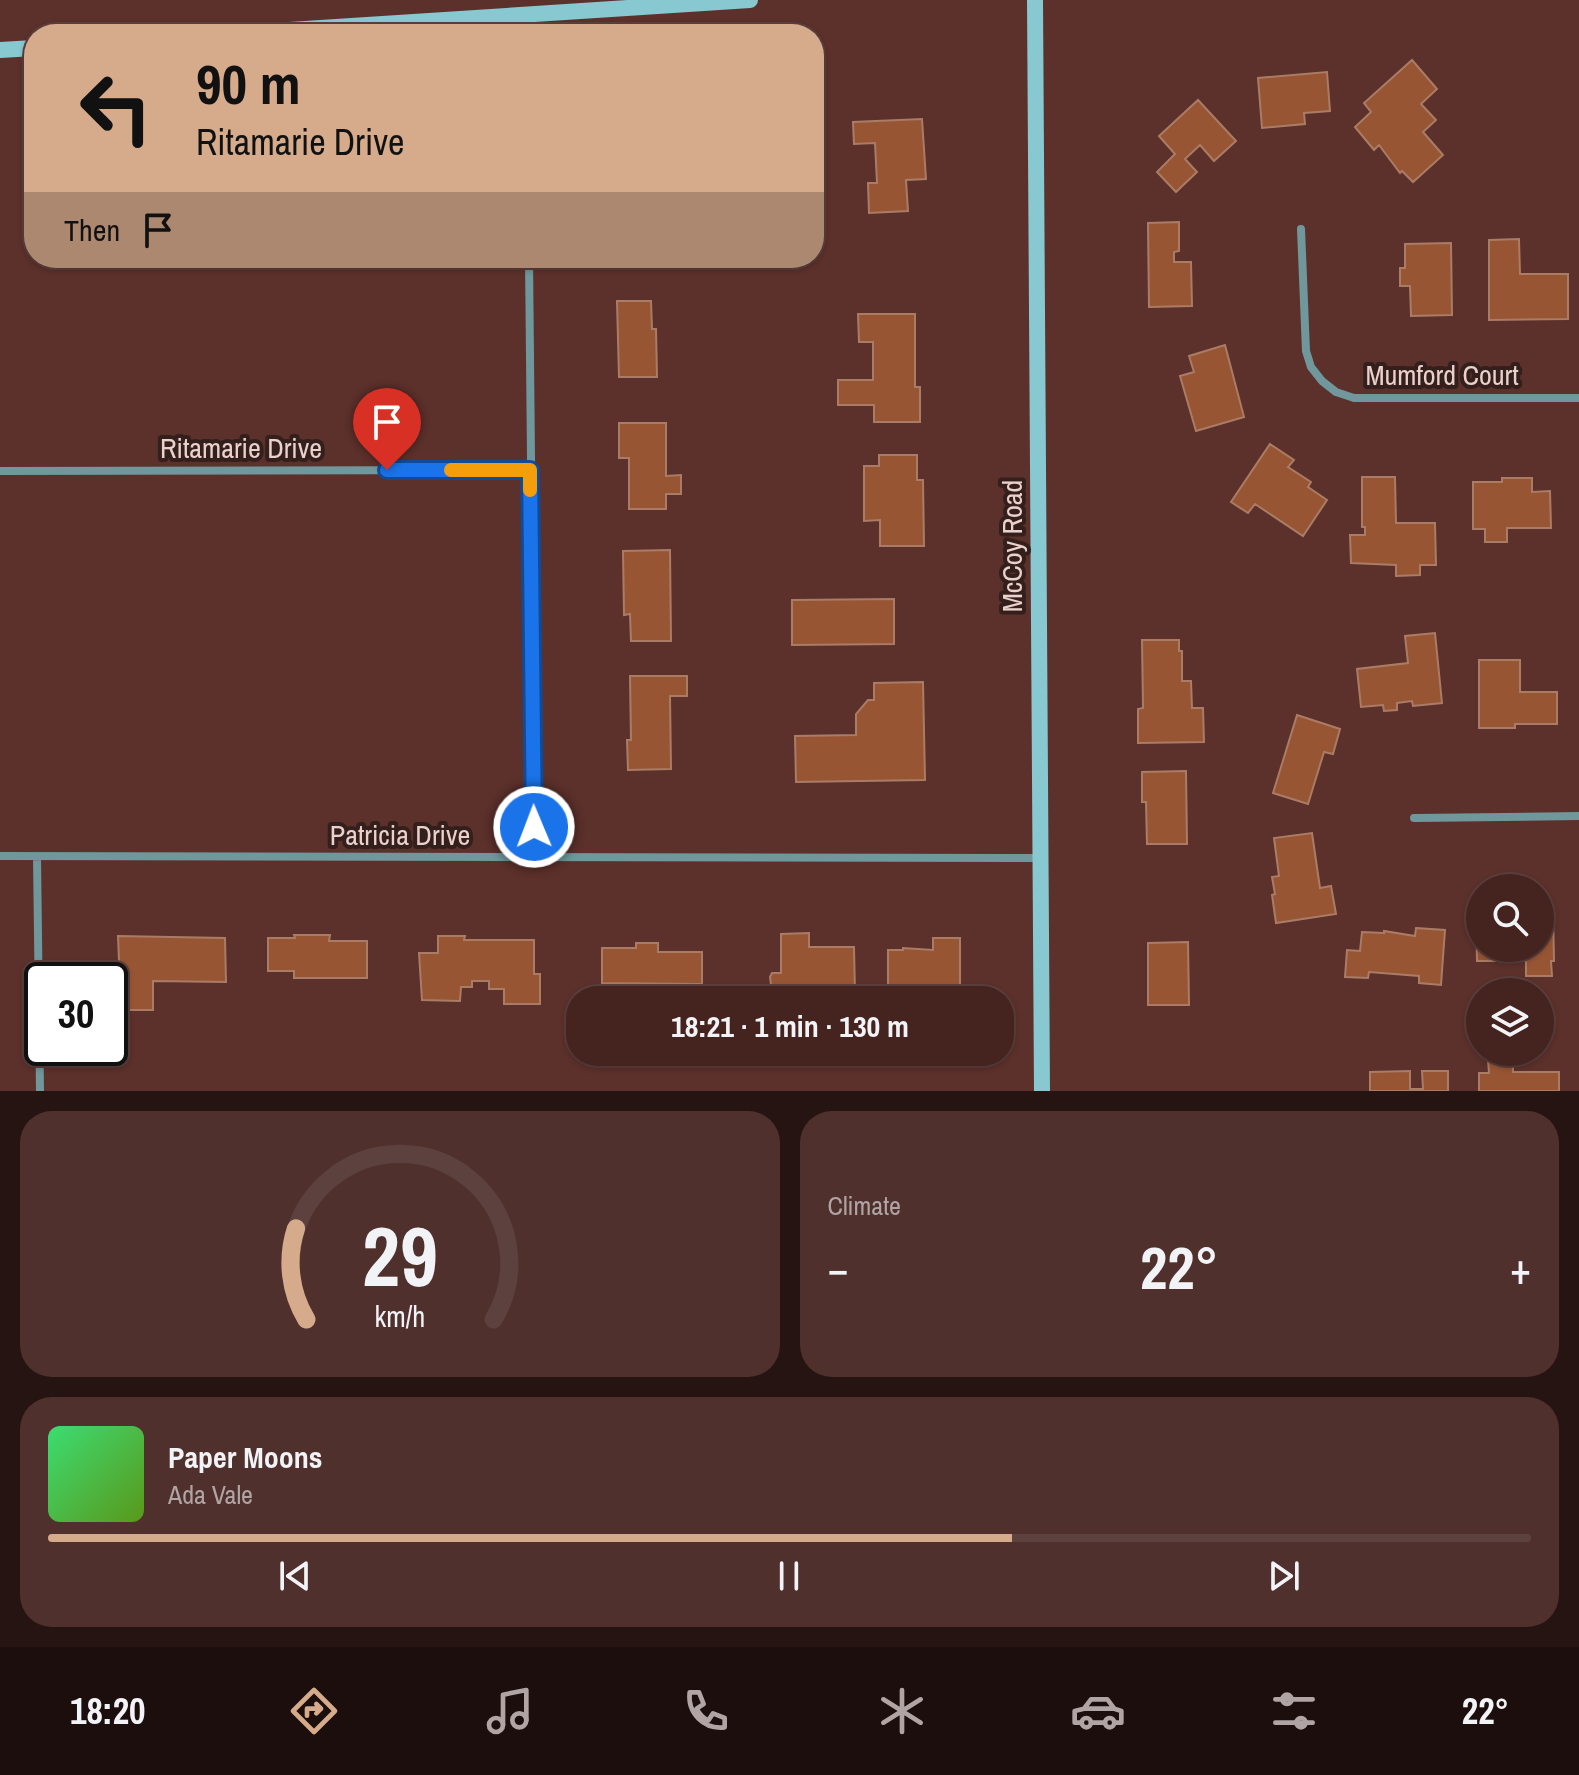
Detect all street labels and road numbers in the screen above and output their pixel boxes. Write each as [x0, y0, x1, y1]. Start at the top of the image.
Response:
street label: Mumford Court [1365, 356, 1519, 394]
street label: Ritamarie Drive [160, 429, 322, 467]
street label: McCoy Road [993, 480, 1031, 612]
street label: Patricia Drive [330, 816, 470, 854]

